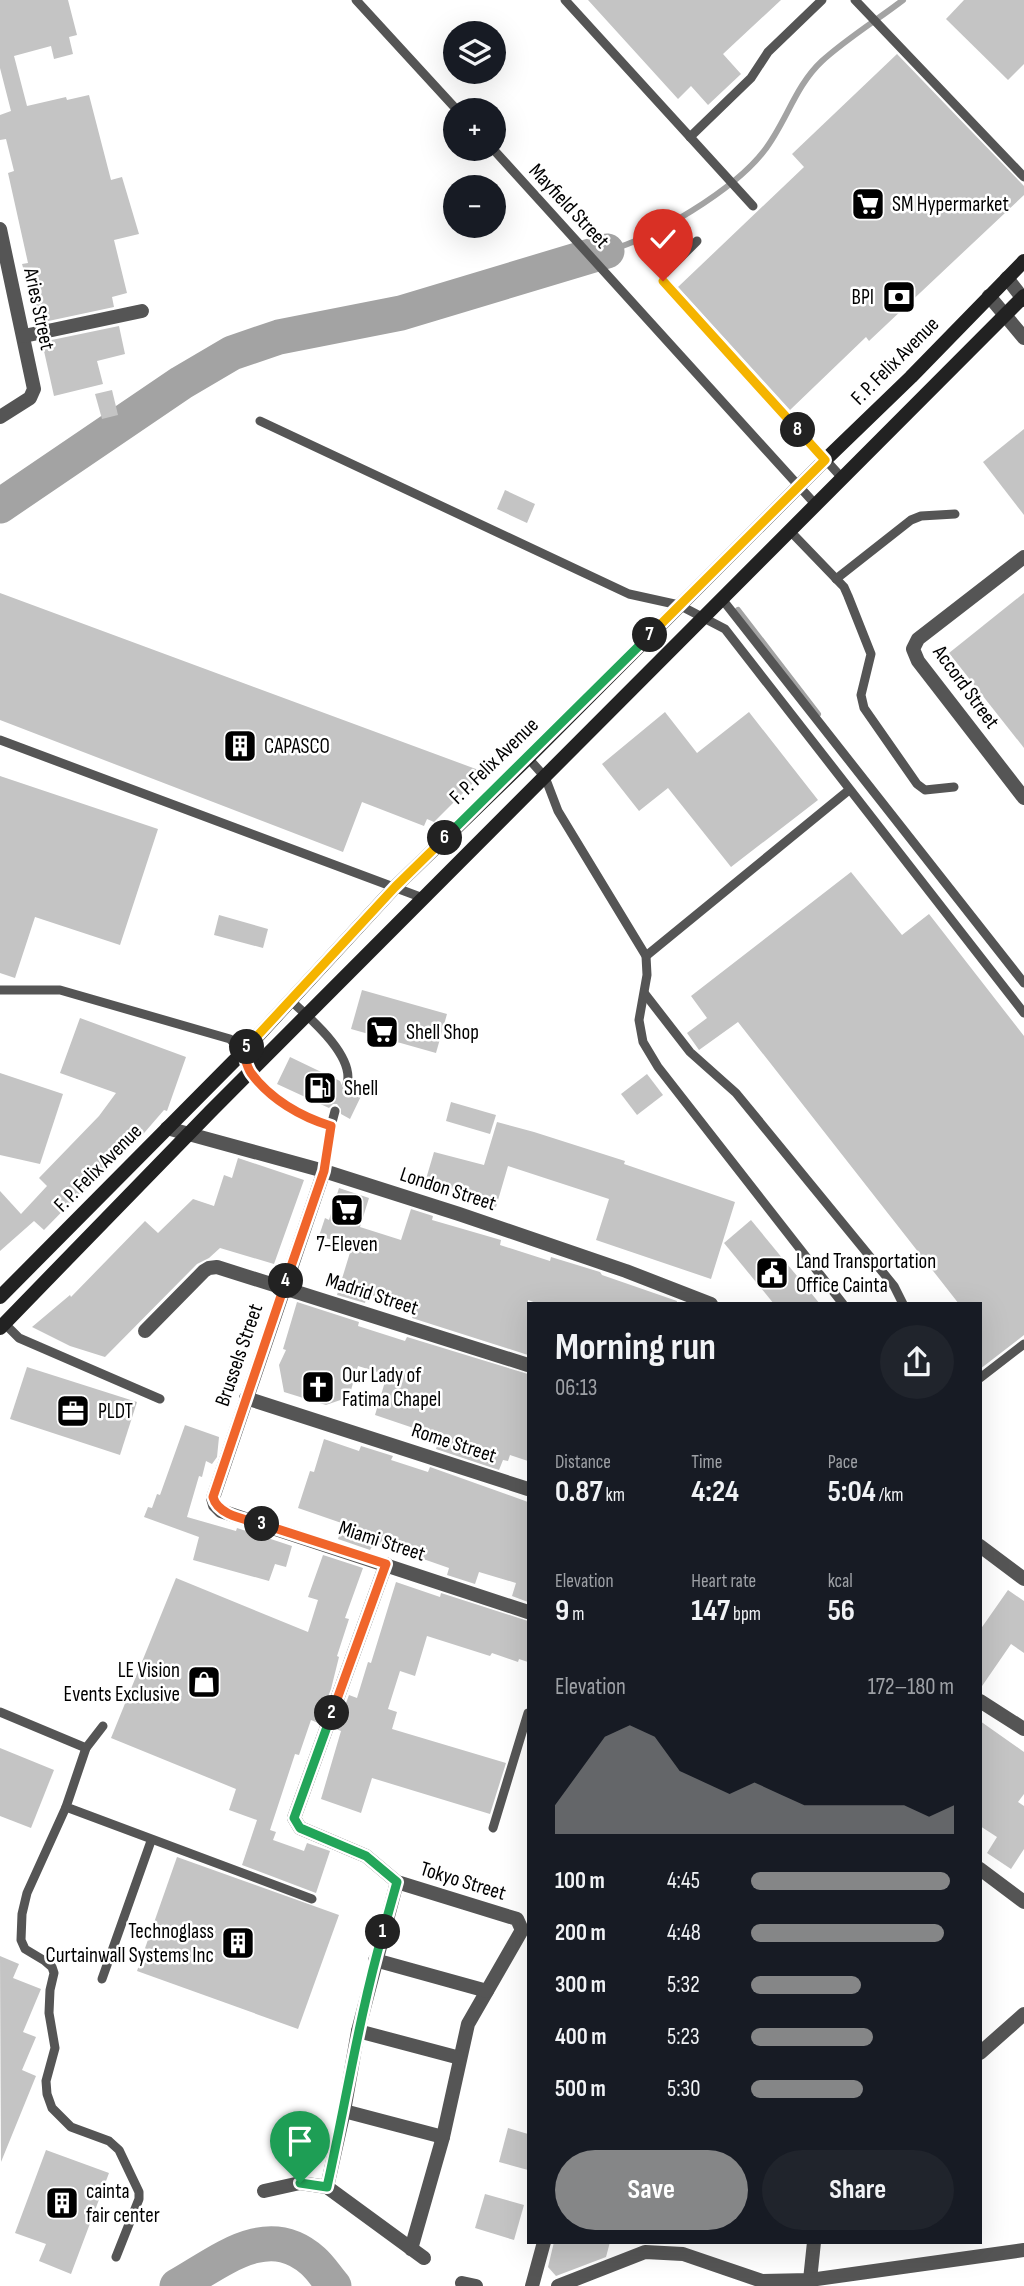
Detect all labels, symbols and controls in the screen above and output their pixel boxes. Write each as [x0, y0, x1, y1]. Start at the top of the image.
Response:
map controls [443, 21, 506, 238]
button: layers [443, 21, 506, 84]
button: + [443, 98, 506, 161]
street label: Mayfield Street [523, 158, 615, 254]
button: − [443, 175, 506, 238]
supermarket icon: SM Hypermarket [849, 185, 887, 223]
place label: SM Hypermarket [892, 192, 1009, 217]
pin [633, 209, 693, 281]
icon: check [644, 220, 682, 258]
street label: Aries Street [18, 265, 60, 352]
bank icon: BPI [880, 278, 918, 316]
place label: BPI [852, 285, 874, 310]
street label: F. P. Felix Avenue [846, 312, 944, 410]
pin: 8 [780, 412, 816, 448]
text: 8 [793, 418, 802, 441]
pin: 7 [632, 618, 668, 652]
text: 7 [645, 623, 654, 646]
street label: Accord Street [927, 640, 1005, 733]
street label: F. P. Felix Avenue [444, 712, 544, 810]
building icon: CAPASCO [221, 727, 259, 765]
place label: CAPASCO [264, 734, 330, 759]
pin: 6 [428, 820, 462, 856]
text: 6 [440, 826, 449, 849]
supermarket icon: Shell Shop [363, 1013, 401, 1051]
place label: Shell Shop [406, 1020, 479, 1045]
pin: 5 [230, 1030, 264, 1064]
text: 5 [242, 1035, 251, 1058]
fuel station icon: Shell [301, 1069, 339, 1107]
place label: Shell [344, 1076, 378, 1101]
street label: F. P. Felix Avenue [49, 1119, 147, 1217]
street label: London Street [397, 1162, 499, 1216]
supermarket icon: 7-Eleven [328, 1191, 366, 1229]
place label: 7-Eleven [316, 1232, 378, 1257]
place label: Land Transportation Office Cainta [796, 1249, 936, 1298]
public building icon: Land Transportation Office Cainta [753, 1254, 791, 1292]
pin: 4 [268, 1264, 304, 1298]
street label: Madrid Street [323, 1267, 421, 1321]
text: 4 [281, 1269, 290, 1292]
street label: Brussels Street [210, 1301, 268, 1409]
text: Morning run [555, 1325, 716, 1370]
button: share [880, 1325, 954, 1399]
place label: Our Lady of Fatima Chapel [342, 1363, 441, 1412]
church icon: Our Lady of Fatima Chapel [299, 1368, 337, 1406]
text: 06:13 [555, 1374, 597, 1402]
office icon: PLDT [54, 1392, 92, 1430]
place label: PLDT [98, 1399, 134, 1424]
street label: Rome Street [408, 1418, 500, 1468]
text: Distance [555, 1451, 611, 1474]
text: Time [691, 1451, 722, 1474]
text: Pace [828, 1451, 858, 1474]
text: 0.87 [555, 1474, 603, 1510]
text: 4:24 [691, 1474, 739, 1510]
text: 5:04 [828, 1474, 876, 1510]
text: km [603, 1484, 625, 1507]
text: /km [876, 1484, 904, 1507]
pin: 3 [244, 1506, 280, 1542]
text: 3 [257, 1512, 266, 1535]
street label: Miami Street [336, 1515, 428, 1567]
text: Elevation [555, 1570, 614, 1593]
text: Heart rate [691, 1570, 756, 1593]
text: kcal [828, 1570, 853, 1593]
text: 9 [555, 1593, 569, 1629]
text: 147 [691, 1593, 730, 1629]
text: 56 [828, 1593, 855, 1629]
text: m [569, 1603, 584, 1626]
text: bpm [730, 1603, 761, 1626]
place label: LE Vision Events Exclusive [64, 1658, 180, 1707]
shop icon: LE Vision Events Exclusive [185, 1663, 223, 1701]
text: Elevation [555, 1673, 626, 1701]
text: 172–180 m [868, 1673, 954, 1701]
pin: 2 [314, 1696, 350, 1730]
text: 2 [327, 1701, 336, 1724]
street label: Tokyo Street [417, 1856, 509, 1906]
text: 100 m [555, 1867, 605, 1895]
text: 4:45 [667, 1867, 700, 1895]
pin: 1 [366, 1914, 400, 1950]
place label: Technoglass Curtainwall Systems Inc [46, 1919, 214, 1968]
text: 200 m [555, 1919, 606, 1947]
text: 4:48 [667, 1919, 701, 1947]
text: 1 [379, 1920, 386, 1943]
building icon: Technoglass Curtainwall Systems Inc [219, 1924, 257, 1962]
text: 300 m [555, 1971, 606, 1999]
text: 5:32 [667, 1971, 700, 1999]
text: 400 m [555, 2023, 606, 2051]
text: 5:23 [667, 2023, 700, 2051]
text: 500 m [555, 2075, 606, 2103]
text: 5:30 [667, 2075, 700, 2103]
pin [270, 2111, 330, 2183]
icon: arrive [281, 2122, 319, 2160]
button: Save [555, 2150, 748, 2230]
button: Share [762, 2150, 954, 2230]
place label: cainta fair center [86, 2179, 160, 2228]
building icon: cainta fair center [43, 2184, 81, 2222]

